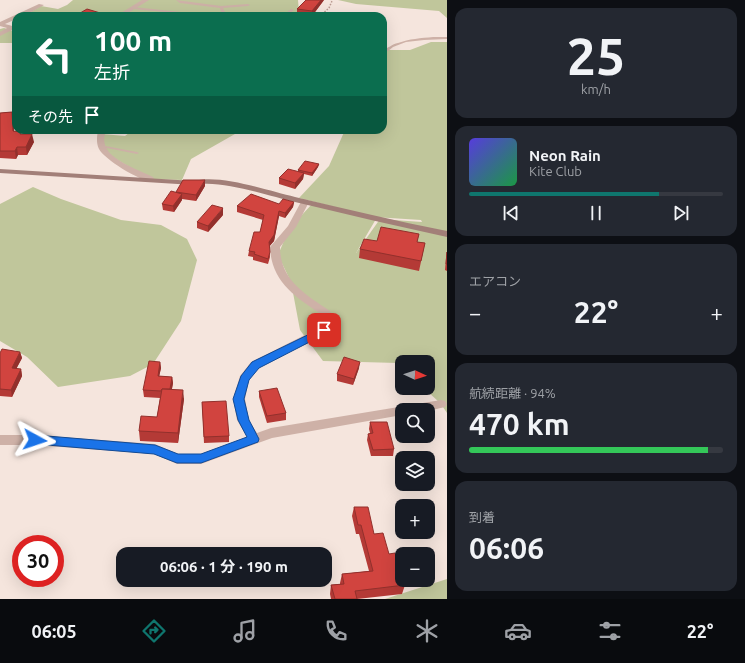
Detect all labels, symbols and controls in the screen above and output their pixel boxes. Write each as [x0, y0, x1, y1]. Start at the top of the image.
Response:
text: 100 m [94, 25, 172, 56]
text: 25 [567, 27, 625, 85]
icon: left [28, 28, 80, 80]
text: 左折 [94, 62, 130, 82]
text: km/h [581, 82, 611, 96]
icon: arrive [81, 104, 103, 126]
text: その先 [28, 108, 73, 125]
text: Neon Rain [529, 147, 601, 164]
text: Kite Club [529, 164, 582, 178]
icon: previous [500, 202, 522, 224]
icon: pause [585, 202, 607, 224]
icon: next [670, 202, 692, 224]
text: エアコン [469, 274, 521, 288]
text: 22° [574, 295, 618, 329]
text: − [469, 300, 481, 325]
text: + [711, 300, 723, 325]
pin [307, 313, 341, 347]
icon: arrive [313, 319, 335, 341]
north arrow [395, 355, 435, 395]
map controls [395, 355, 435, 587]
text: 航続距離 · 94% [469, 386, 556, 400]
button: search [395, 403, 435, 443]
text: 470 km [469, 407, 570, 441]
position arrow [14, 419, 56, 461]
button: layers [395, 451, 435, 491]
button: + [395, 499, 435, 539]
text: 到着 [469, 510, 495, 524]
text: 06:06 [469, 531, 544, 565]
speed limit sign: 30 [12, 535, 64, 587]
button: − [395, 547, 435, 587]
text: 06:06 · 1 分 · 190 m [160, 558, 288, 575]
icon: directions [140, 617, 168, 645]
icon: music [231, 617, 259, 645]
icon: phone [322, 617, 350, 645]
icon: climate [413, 617, 441, 645]
icon: car [504, 617, 532, 645]
icon: filters [596, 617, 624, 645]
text: 06:05 [32, 621, 77, 641]
text: 22° [687, 621, 713, 641]

